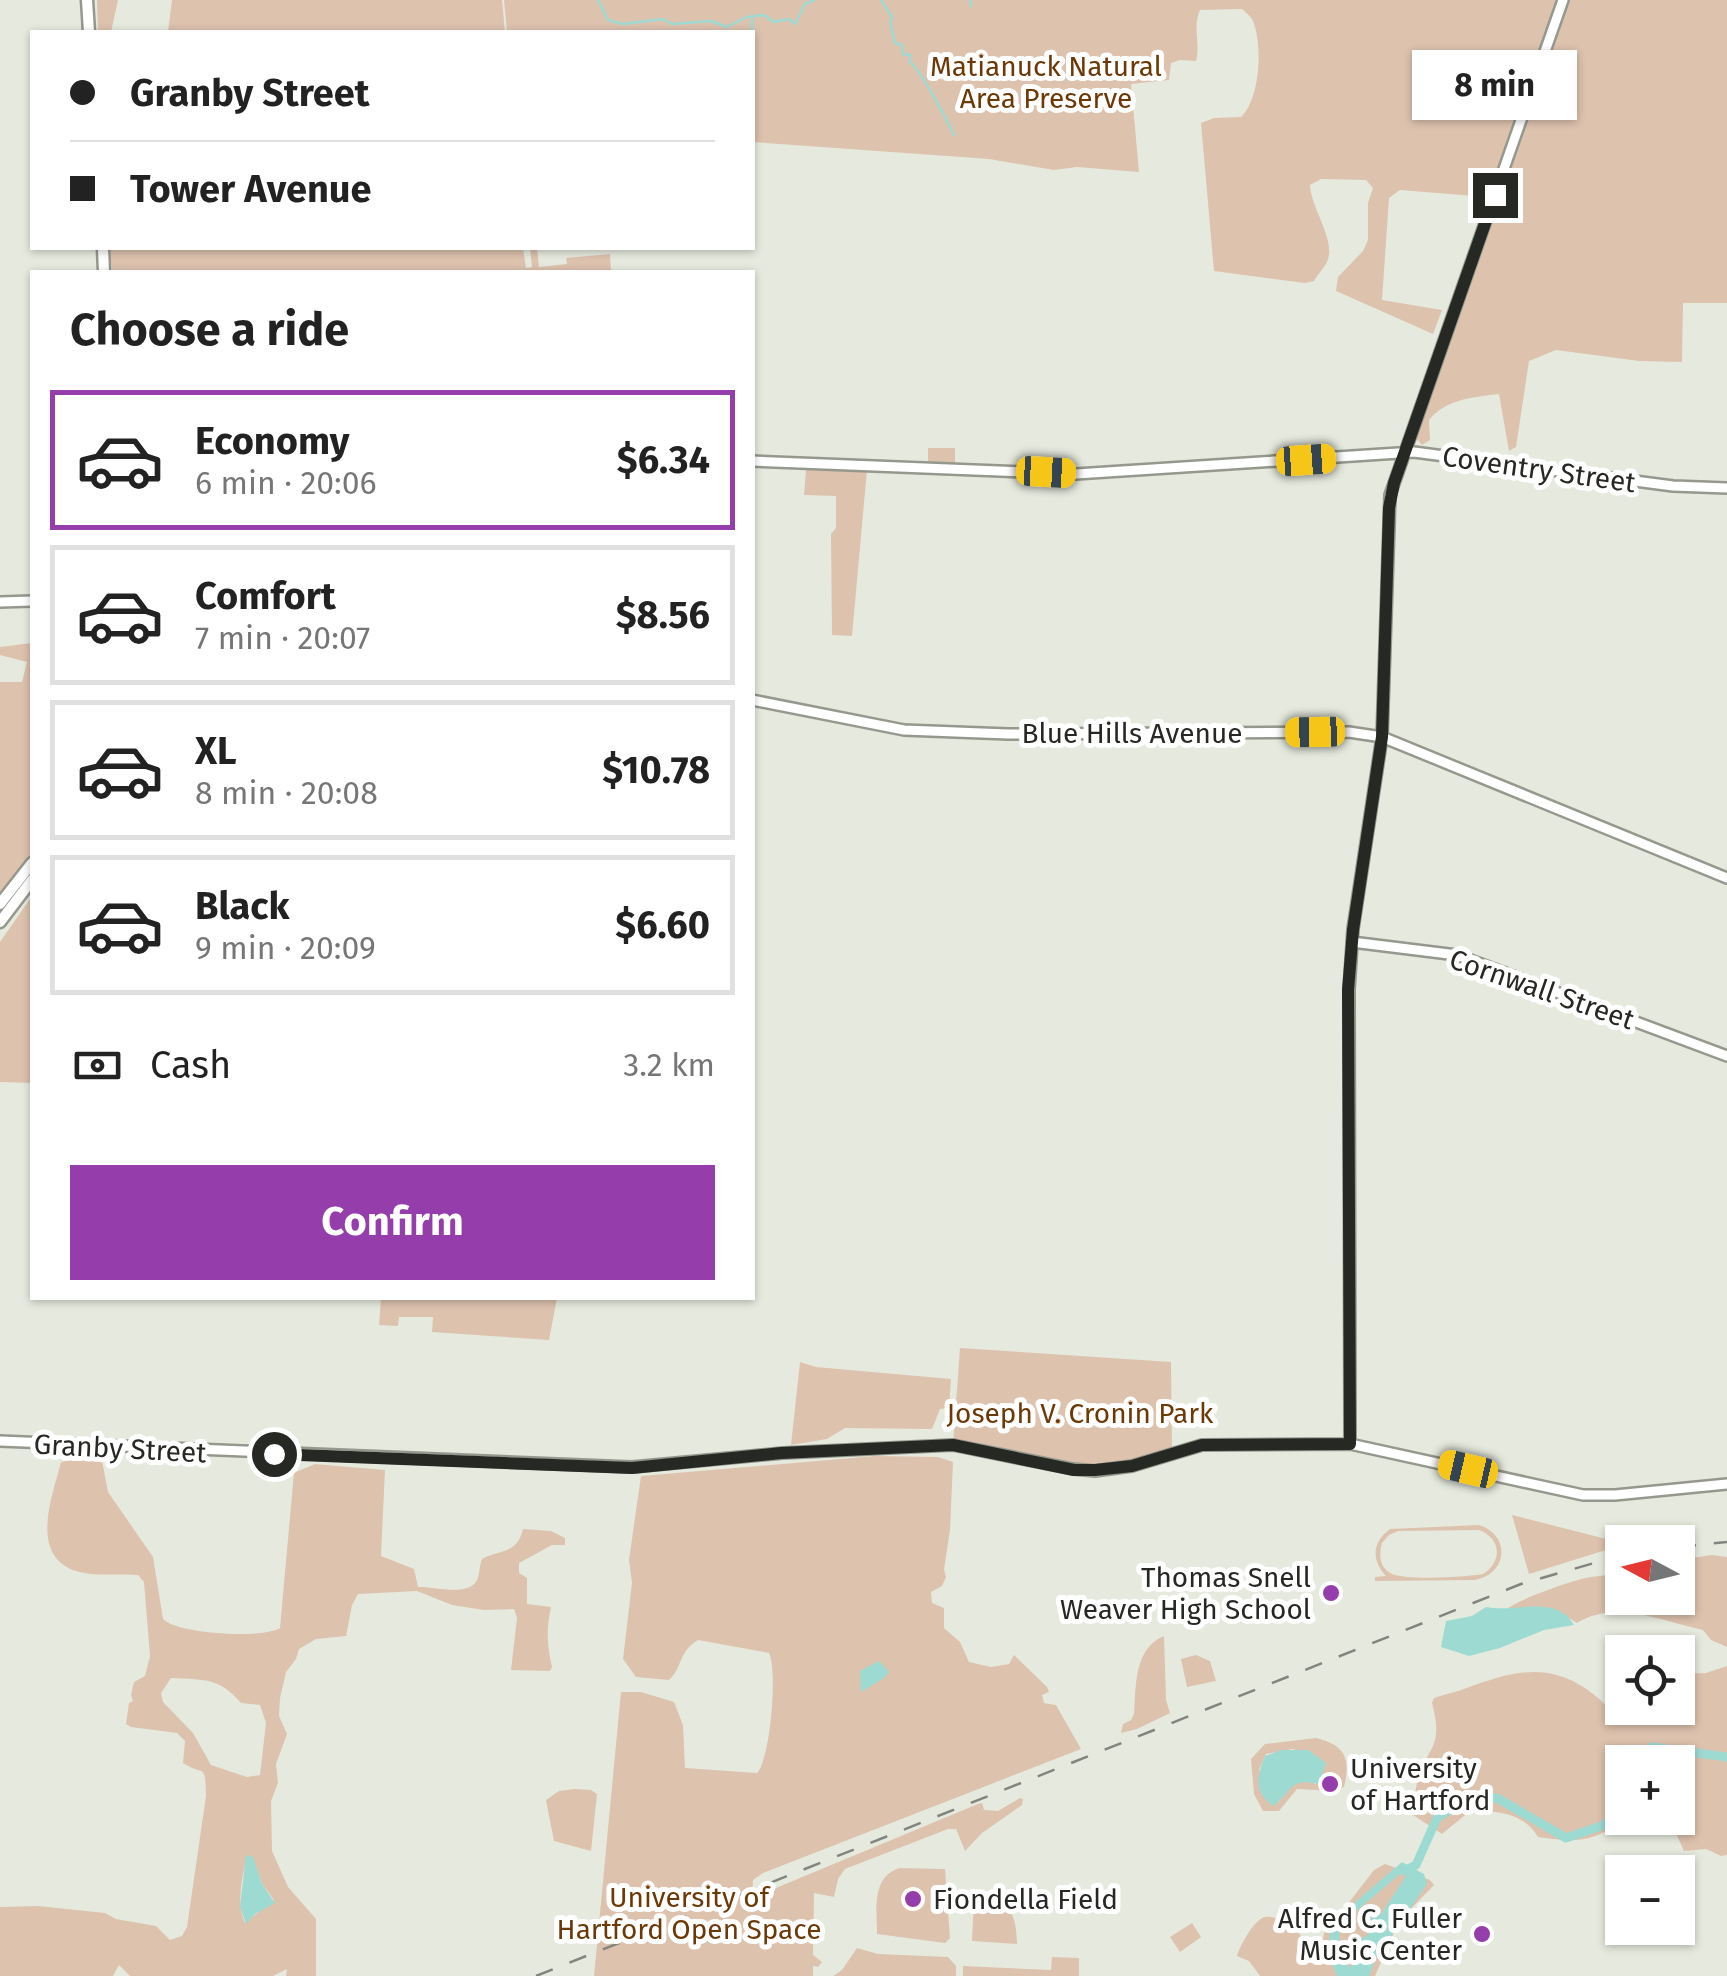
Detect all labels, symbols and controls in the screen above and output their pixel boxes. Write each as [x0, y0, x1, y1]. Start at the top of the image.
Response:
park label: Matianuck Natural Area Preserve [930, 50, 1162, 115]
callout: 8 min [1412, 50, 1578, 120]
text: 8 min [1454, 66, 1535, 104]
text: Granby Street [130, 70, 369, 116]
text: Tower Avenue [130, 166, 372, 212]
route end [1473, 173, 1518, 218]
text: Choose a ride [70, 303, 349, 357]
icon: car [75, 415, 165, 505]
text: Economy [195, 418, 350, 464]
text: $6.34 [617, 437, 710, 483]
street label: Coventry Street [1440, 440, 1639, 500]
car [1275, 443, 1337, 477]
car [1015, 455, 1077, 489]
text: 6 min · 20:06 [195, 464, 377, 502]
icon: car [75, 570, 165, 660]
text: Comfort [195, 573, 336, 619]
text: $8.56 [616, 592, 710, 638]
text: 7 min · 20:07 [195, 619, 370, 657]
car [1285, 716, 1345, 748]
street label: Blue Hills Avenue [1022, 717, 1242, 750]
icon: car [75, 725, 165, 815]
text: XL [195, 728, 237, 774]
text: $10.78 [602, 747, 710, 793]
text: 8 min · 20:08 [195, 774, 378, 812]
icon: car [75, 880, 165, 970]
text: Black [195, 883, 290, 929]
text: $6.60 [615, 902, 710, 948]
text: 9 min · 20:09 [195, 929, 376, 967]
street label: Cornwall Street [1445, 942, 1639, 1037]
icon: cash [70, 1038, 125, 1093]
text: Cash [150, 1042, 231, 1088]
text: 3.2 km [623, 1046, 715, 1084]
button: Confirm [70, 1165, 715, 1280]
park label: Joseph V. Cronin Park [947, 1397, 1214, 1430]
street label: Granby Street [33, 1427, 208, 1470]
route start [252, 1432, 297, 1477]
car [1435, 1448, 1501, 1490]
north arrow [1605, 1525, 1695, 1615]
map controls [1605, 1525, 1695, 1945]
place label: Thomas Snell Weaver High School [1060, 1561, 1311, 1626]
marker: Thomas Snell Weaver High School [1320, 1582, 1342, 1604]
button: locate [1605, 1635, 1695, 1725]
button: + [1605, 1745, 1695, 1835]
place label: University of Hartford [1350, 1752, 1491, 1817]
marker: University of Hartford [1319, 1773, 1341, 1795]
button: − [1605, 1855, 1695, 1945]
park label: University of Hartford Open Space [557, 1881, 821, 1946]
place label: Fiondella Field [933, 1883, 1118, 1916]
marker: Fiondella Field [902, 1888, 924, 1910]
place label: Alfred C. Fuller Music Center [1278, 1902, 1462, 1967]
marker: Alfred C. Fuller Music Center [1471, 1923, 1493, 1945]

